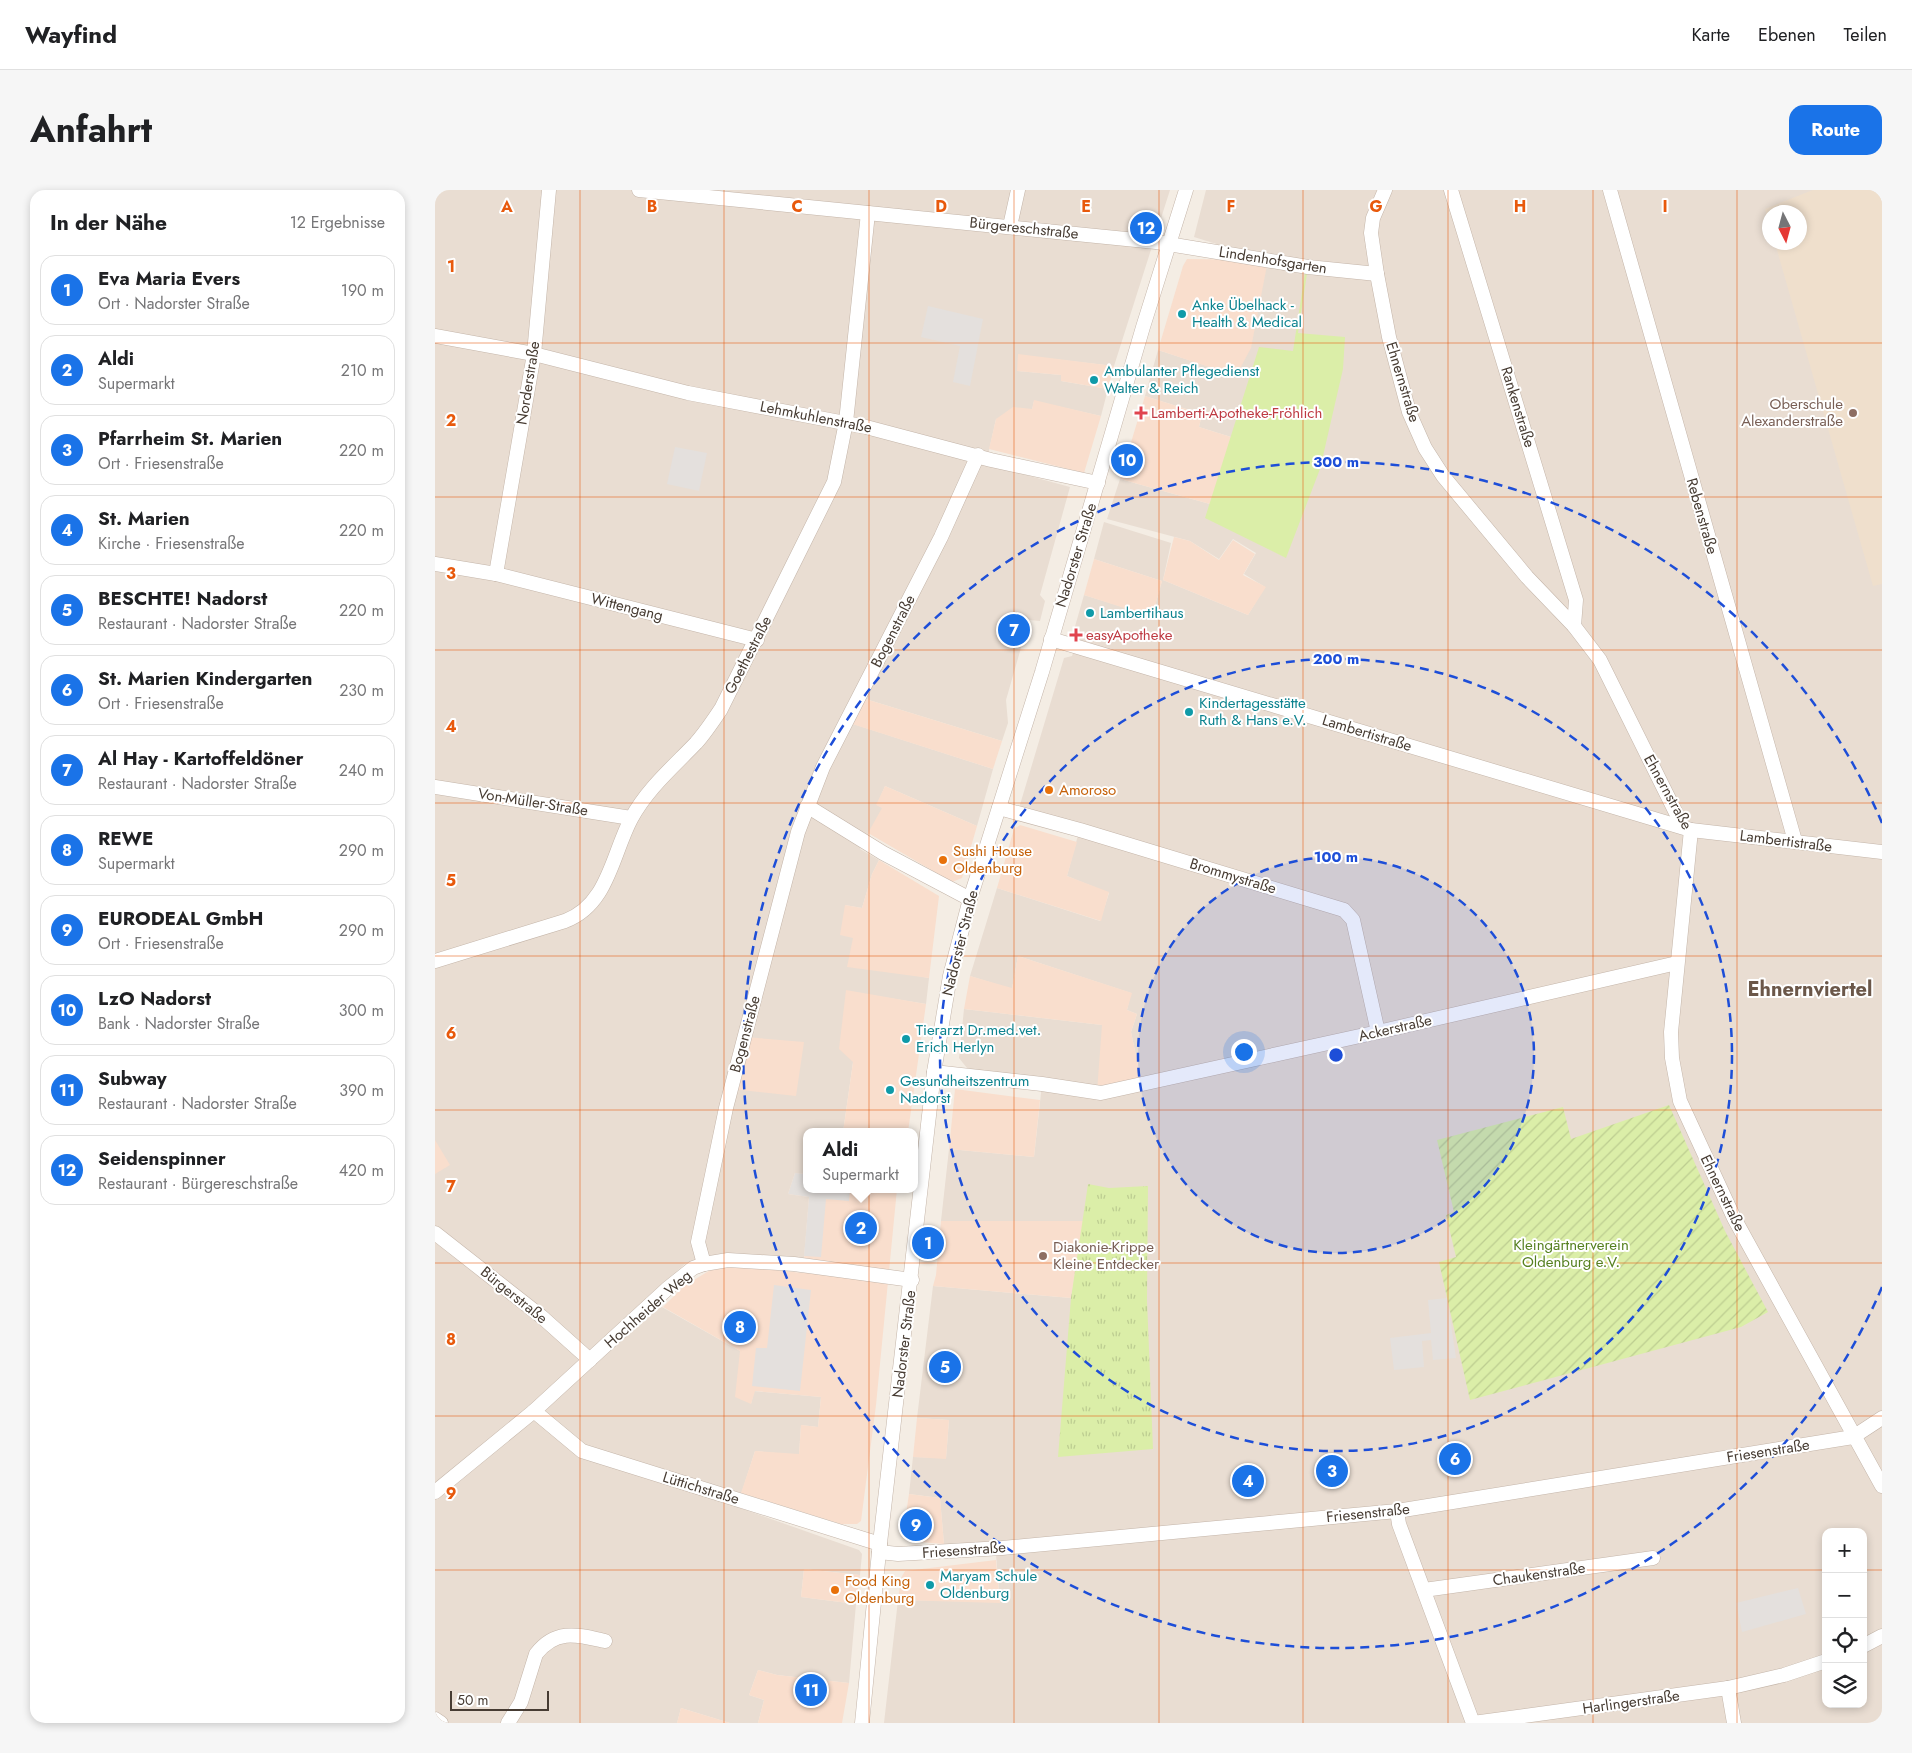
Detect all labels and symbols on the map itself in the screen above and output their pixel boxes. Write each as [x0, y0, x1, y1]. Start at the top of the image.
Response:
text: A [500, 195, 513, 218]
text: B [647, 195, 657, 218]
text: C [791, 195, 803, 218]
text: D [935, 195, 947, 218]
text: E [1081, 195, 1091, 218]
text: F [1227, 195, 1235, 218]
text: G [1369, 195, 1383, 218]
text: H [1514, 195, 1526, 218]
text: I [1662, 195, 1668, 218]
north arrow [1762, 205, 1807, 250]
pin: 12 [1130, 209, 1162, 247]
street label: Bürgereschstraße [968, 211, 1080, 245]
street label: Lindenhofsgarten [1217, 241, 1329, 279]
text: 1 [447, 255, 455, 278]
place label: Anke Übelhack - Health & Medical [1192, 294, 1302, 333]
marker: Anke Übelhack - Health & Medical [1176, 308, 1188, 320]
street label: Norderstraße [511, 339, 546, 426]
street label: Ehnernstraße [1380, 339, 1426, 425]
place label: Ambulanter Pflegedienst Walter & Reich [1104, 360, 1260, 399]
street label: Rankenstraße [1495, 364, 1541, 450]
marker: Ambulanter Pflegedienst Walter & Reich [1088, 374, 1100, 386]
place label: Oberschule Alexanderstraße [1741, 393, 1843, 432]
street label: Lehmkuhlenstraße [758, 395, 874, 439]
place label: Lamberti-Apotheke-Fröhlich [1151, 402, 1322, 424]
marker: Lamberti-Apotheke-Fröhlich [1135, 407, 1147, 419]
marker: Oberschule Alexanderstraße [1847, 407, 1859, 419]
text: 2 [446, 409, 456, 432]
pin: 10 [1111, 441, 1143, 479]
text: 300 m [1313, 451, 1359, 473]
street label: Rebenstraße [1681, 475, 1723, 557]
street label: Nadorster Straße [1050, 500, 1102, 610]
text: 3 [446, 562, 456, 585]
street label: Wittengang [589, 587, 665, 627]
street label: Bogenstraße [865, 591, 921, 671]
place label: Lambertihaus [1100, 602, 1184, 624]
marker: Lambertihaus [1084, 607, 1096, 619]
pin: 7 [998, 611, 1030, 649]
street label: Goethestraße [719, 612, 777, 698]
place label: easyApotheke [1086, 624, 1173, 646]
marker: easyApotheke [1070, 629, 1082, 641]
text: 200 m [1313, 648, 1359, 670]
place label: Kindertagesstätte Ruth & Hans e.V. [1199, 692, 1307, 731]
marker: Kindertagesstätte Ruth & Hans e.V. [1183, 706, 1195, 718]
street label: Lambertistraße [1319, 709, 1415, 757]
text: 4 [445, 715, 457, 738]
street label: Ehnernstraße [1638, 750, 1698, 834]
place label: Amoroso [1059, 779, 1116, 801]
street label: Von-Müller-Straße [476, 782, 590, 822]
marker: Amoroso [1043, 784, 1055, 796]
street label: Lambertistraße [1739, 824, 1834, 858]
place label: Sushi House Oldenburg [953, 840, 1032, 879]
text: 100 m [1314, 846, 1358, 868]
street label: Brommystraße [1187, 852, 1279, 900]
marker: Sushi House Oldenburg [937, 854, 949, 866]
text: 5 [446, 869, 456, 892]
street label: Nadorster Straße [936, 888, 984, 998]
district label: Ehnernviertel [1748, 975, 1872, 1004]
street label: Bogenstraße [724, 993, 766, 1075]
street label: Ackerstraße [1356, 1009, 1434, 1047]
place label: Tierarzt Dr.med.vet. Erich Herlyn [916, 1019, 1041, 1058]
text: 6 [446, 1022, 456, 1045]
marker: Tierarzt Dr.med.vet. Erich Herlyn [900, 1033, 912, 1045]
your location [1231, 1039, 1257, 1065]
centre of rings [1327, 1046, 1345, 1064]
place label: Gesundheitszentrum Nadorst [900, 1070, 1029, 1109]
marker: Gesundheitszentrum Nadorst [884, 1084, 896, 1096]
street label: Ehnernstraße [1695, 1151, 1751, 1235]
text: 7 [446, 1175, 456, 1198]
pin: 2 [845, 1209, 877, 1247]
pin: 1 [912, 1224, 944, 1262]
park label: Kleingärtnerverein Oldenburg e.V. [1513, 1234, 1629, 1273]
place label: Diakonie-Krippe Kleine Entdecker [1053, 1236, 1160, 1275]
marker: Diakonie-Krippe Kleine Entdecker [1037, 1250, 1049, 1262]
street label: Bürgerstraße [476, 1261, 553, 1329]
street label: Hochheider Weg [600, 1265, 696, 1353]
street label: Nadorster Straße [886, 1289, 922, 1399]
pin: 8 [724, 1308, 756, 1346]
text: 8 [446, 1328, 456, 1351]
pin: 5 [929, 1348, 961, 1386]
street label: Friesenstraße [1725, 1434, 1811, 1468]
pin: 6 [1439, 1440, 1471, 1478]
pin: 3 [1316, 1452, 1348, 1490]
pin: 4 [1232, 1462, 1264, 1500]
street label: Lüttichstraße [660, 1466, 742, 1510]
text: 9 [446, 1482, 456, 1505]
street label: Friesenstraße [1325, 1498, 1411, 1528]
pin: 9 [900, 1506, 932, 1544]
street label: Friesenstraße [921, 1536, 1007, 1564]
street label: Chaukenstraße [1491, 1557, 1587, 1591]
place label: Maryam Schule Oldenburg [940, 1565, 1038, 1604]
place label: Food King Oldenburg [845, 1570, 914, 1609]
marker: Maryam Schule Oldenburg [924, 1579, 936, 1591]
marker: Food King Oldenburg [829, 1584, 841, 1596]
pin: 11 [795, 1671, 827, 1709]
street label: Harlingerstraße [1581, 1684, 1681, 1720]
scale bar [450, 1688, 549, 1711]

